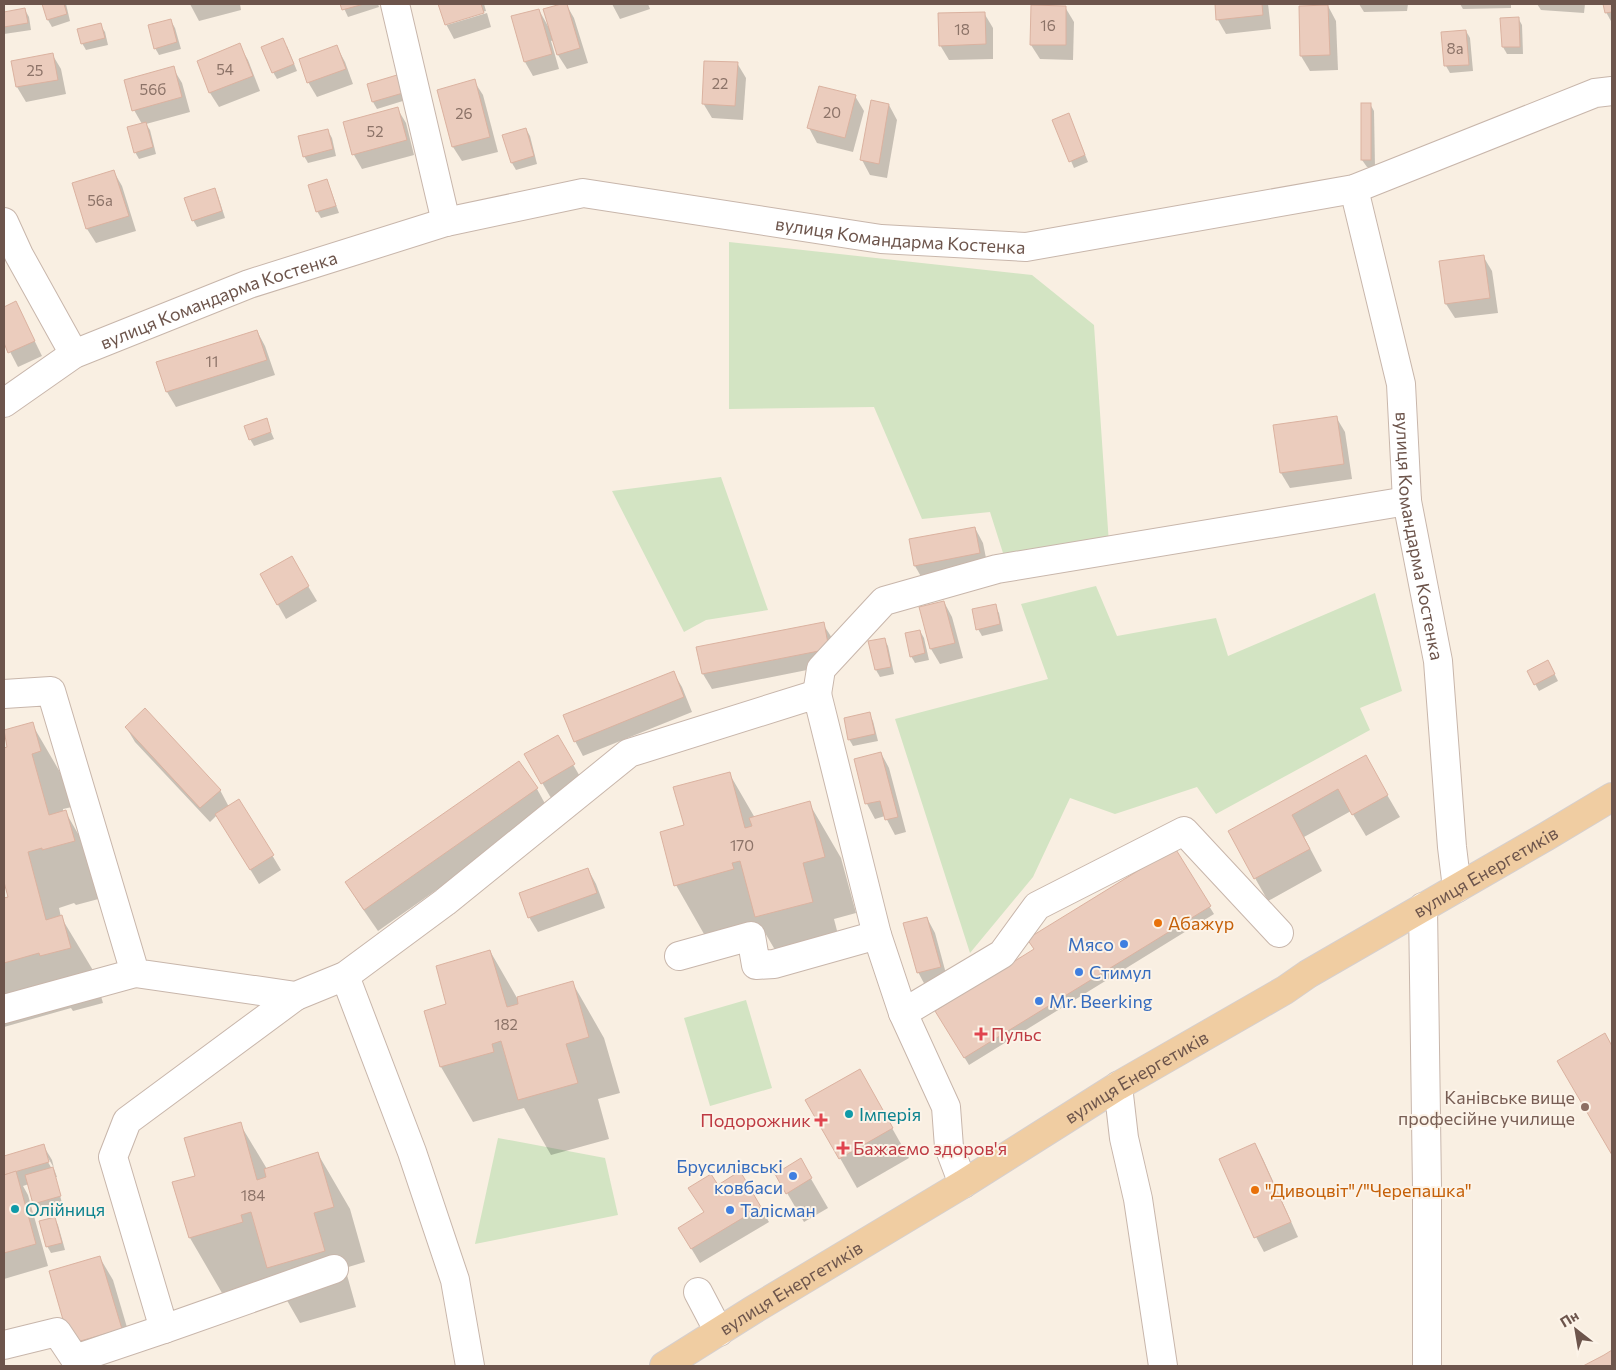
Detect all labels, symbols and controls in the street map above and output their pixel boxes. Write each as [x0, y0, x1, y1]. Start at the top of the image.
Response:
house number: 16 [1040, 16, 1056, 34]
house number: 18 [954, 20, 970, 38]
house number: 8а [1447, 39, 1463, 57]
house number: 54 [216, 60, 234, 78]
house number: 25 [27, 61, 43, 79]
house number: 22 [712, 74, 728, 92]
house number: 56б [140, 80, 166, 98]
house number: 20 [823, 103, 841, 121]
house number: 26 [455, 104, 473, 122]
house number: 52 [367, 122, 383, 140]
house number: 56а [87, 191, 113, 209]
street label: вулиця Командарма Костенка [774, 212, 1026, 258]
street label: вулиця Командарма Костенка [97, 246, 340, 353]
house number: 11 [206, 352, 218, 370]
street label: вулиця Командарма Костенка [1391, 411, 1449, 662]
street label: вулиця Енергетиків [1409, 821, 1562, 922]
house number: 170 [730, 836, 754, 854]
place label: Абажур [1168, 912, 1234, 934]
marker: Абажур [1152, 917, 1164, 929]
place label: Мясо [1068, 933, 1114, 955]
marker: Мясо [1118, 938, 1130, 950]
place label: Стимул [1089, 961, 1152, 983]
marker: Стимул [1073, 966, 1085, 978]
place label: Mr. Beerking [1049, 990, 1153, 1012]
marker: Mr. Beerking [1033, 995, 1045, 1007]
house number: 182 [494, 1015, 518, 1033]
place label: Пульс [991, 1023, 1042, 1045]
street label: вулиця Енергетиків [1061, 1026, 1212, 1128]
marker: Пульс [975, 1028, 987, 1040]
place label: Канівське вище професійне училище [1398, 1086, 1575, 1129]
marker: Канівське вище професійне училище [1579, 1101, 1591, 1113]
place label: Імперія [859, 1103, 921, 1125]
marker: Імперія [843, 1108, 855, 1120]
place label: Подорожник [700, 1109, 811, 1131]
marker: Подорожник [815, 1114, 827, 1126]
place label: Бажаємо здоров'я [853, 1137, 1007, 1159]
marker: Бажаємо здоров'я [837, 1142, 849, 1154]
place label: Брусилівські ковбаси [676, 1155, 783, 1198]
marker: Брусилівські ковбаси [787, 1170, 799, 1182]
place label: "Дивоцвіт"/"Черепашка" [1265, 1179, 1472, 1201]
marker: "Дивоцвіт"/"Черепашка" [1249, 1184, 1261, 1196]
house number: 184 [241, 1186, 265, 1204]
place label: Олійниця [25, 1198, 105, 1220]
place label: Талісман [740, 1199, 816, 1221]
marker: Олійниця [9, 1203, 21, 1215]
marker: Талісман [724, 1204, 736, 1216]
street label: вулиця Енергетиків [715, 1236, 866, 1339]
north arrow [1551, 1305, 1601, 1355]
text: Пн [1557, 1306, 1581, 1330]

